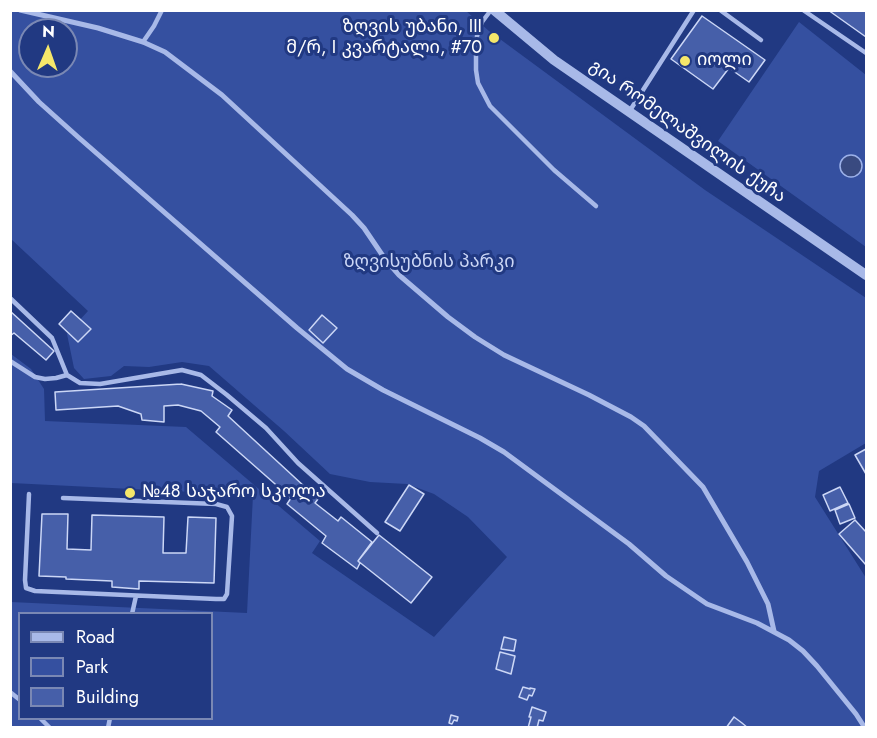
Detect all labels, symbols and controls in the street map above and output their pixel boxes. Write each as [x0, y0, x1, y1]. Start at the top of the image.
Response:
place label: ზღვის უბანი, III მ/რ, I კვარტალი, #70 [286, 17, 482, 60]
north arrow [18, 18, 78, 78]
text: N [42, 20, 55, 43]
marker: ზღვის უბანი, III მ/რ, I კვარტალი, #70 [487, 31, 501, 45]
place label: იოლი [697, 50, 752, 72]
marker: იოლი [678, 54, 692, 68]
street label: გია რომელაშვილის ქუჩა [585, 56, 789, 208]
park label: ზღვისუბნის პარკი [343, 252, 515, 274]
place label: №48 საჯარო სკოლა [142, 482, 326, 504]
marker: №48 საჯარო სკოლა [123, 486, 137, 500]
legend [18, 612, 213, 720]
text: Road [76, 624, 115, 650]
text: Park [76, 654, 108, 680]
text: Building [76, 684, 139, 710]

